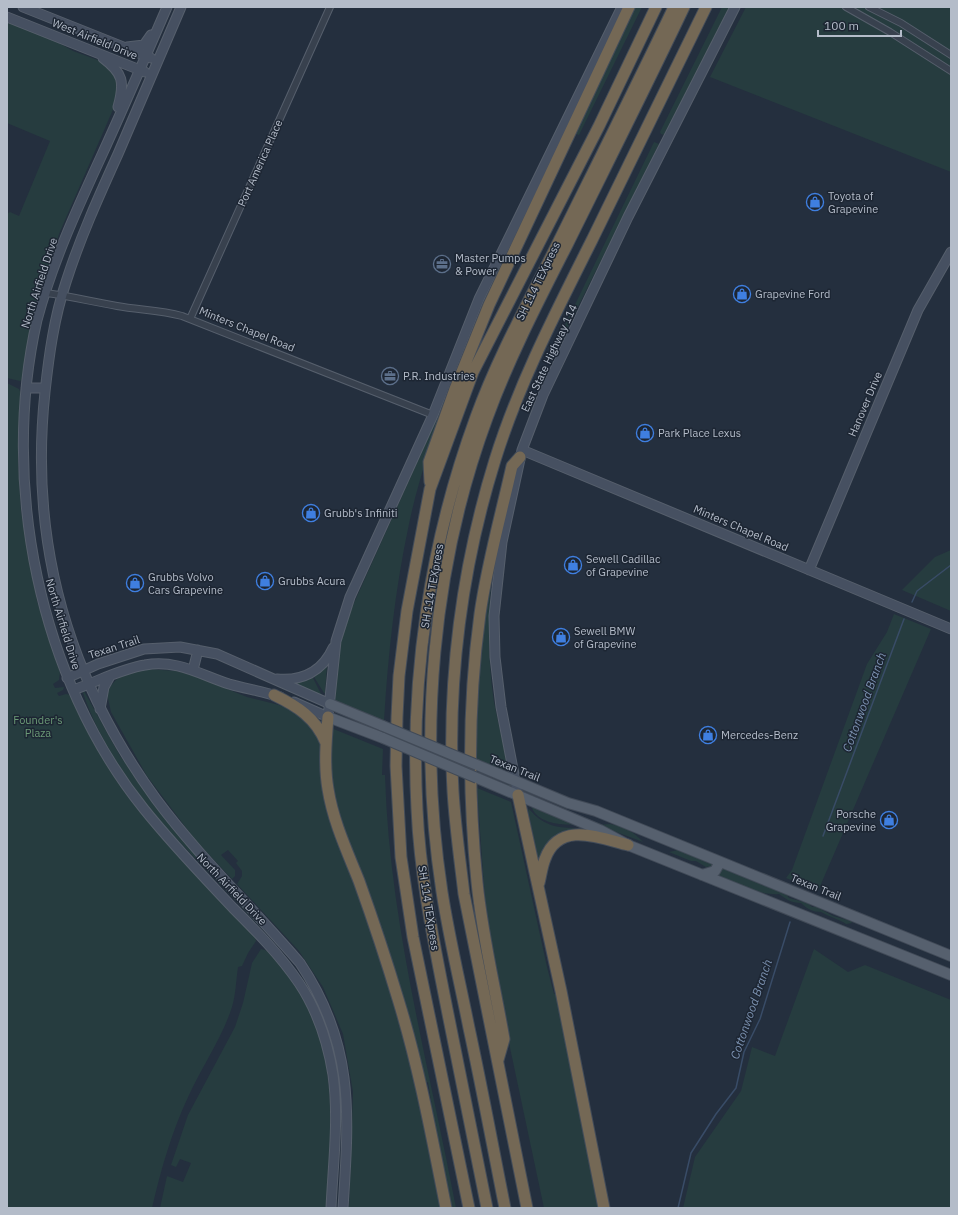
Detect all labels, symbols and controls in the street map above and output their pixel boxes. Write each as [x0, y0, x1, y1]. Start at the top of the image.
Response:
scale bar [818, 12, 901, 38]
street label: West Airfield Drive [50, 15, 140, 63]
text: 100 m [824, 18, 859, 33]
street label: Port America Place [235, 117, 285, 209]
place label: Toyota of Grapevine [828, 189, 878, 216]
shop icon: Toyota of Grapevine [805, 192, 825, 212]
street label: North Airfield Drive [18, 236, 60, 330]
street label: SH 114 TEXpress [513, 239, 563, 323]
place label: Master Pumps & Power [455, 251, 526, 278]
office icon: Master Pumps & Power [432, 254, 452, 274]
shop icon: Grapevine Ford [732, 284, 752, 304]
place label: Grapevine Ford [755, 287, 830, 301]
street label: East State Highway 114 [518, 302, 580, 414]
street label: Minters Chapel Road [197, 303, 297, 355]
office icon: P.R. Industries [380, 366, 400, 386]
place label: P.R. Industries [403, 369, 475, 383]
street label: Hanover Drive [845, 369, 885, 439]
shop icon: Park Place Lexus [635, 423, 655, 443]
place label: Park Place Lexus [658, 426, 741, 440]
street label: Minters Chapel Road [691, 502, 791, 554]
shop icon: Grubb's Infiniti [301, 503, 321, 523]
place label: Grubb's Infiniti [324, 506, 398, 520]
street label: SH 114 TEXpress [418, 543, 446, 629]
place label: Sewell Cadillac of Grapevine [586, 552, 661, 579]
shop icon: Sewell Cadillac of Grapevine [563, 555, 583, 575]
place label: Grubbs Volvo Cars Grapevine [148, 570, 223, 597]
shop icon: Grubbs Acura [255, 571, 275, 591]
shop icon: Grubbs Volvo Cars Grapevine [125, 573, 145, 593]
place label: Grubbs Acura [278, 574, 345, 588]
street label: North Airfield Drive [43, 577, 83, 671]
place label: Sewell BMW of Grapevine [574, 624, 637, 651]
shop icon: Sewell BMW of Grapevine [551, 627, 571, 647]
street label: Texan Trail [87, 632, 141, 662]
water label: Cottonwood Branch [839, 650, 889, 754]
park label: Founder's Plaza [13, 713, 63, 740]
shop icon: Mercedes-Benz [698, 725, 718, 745]
place label: Mercedes-Benz [721, 728, 798, 742]
street label: Texan Trail [488, 752, 542, 784]
place label: Porsche Grapevine [826, 807, 876, 834]
shop icon: Porsche Grapevine [879, 810, 899, 830]
street label: North Airfield Drive [194, 850, 270, 928]
street label: SH 114 TEXpress [415, 865, 443, 951]
street label: Texan Trail [789, 871, 843, 903]
water label: Cottonwood Branch [727, 957, 775, 1061]

